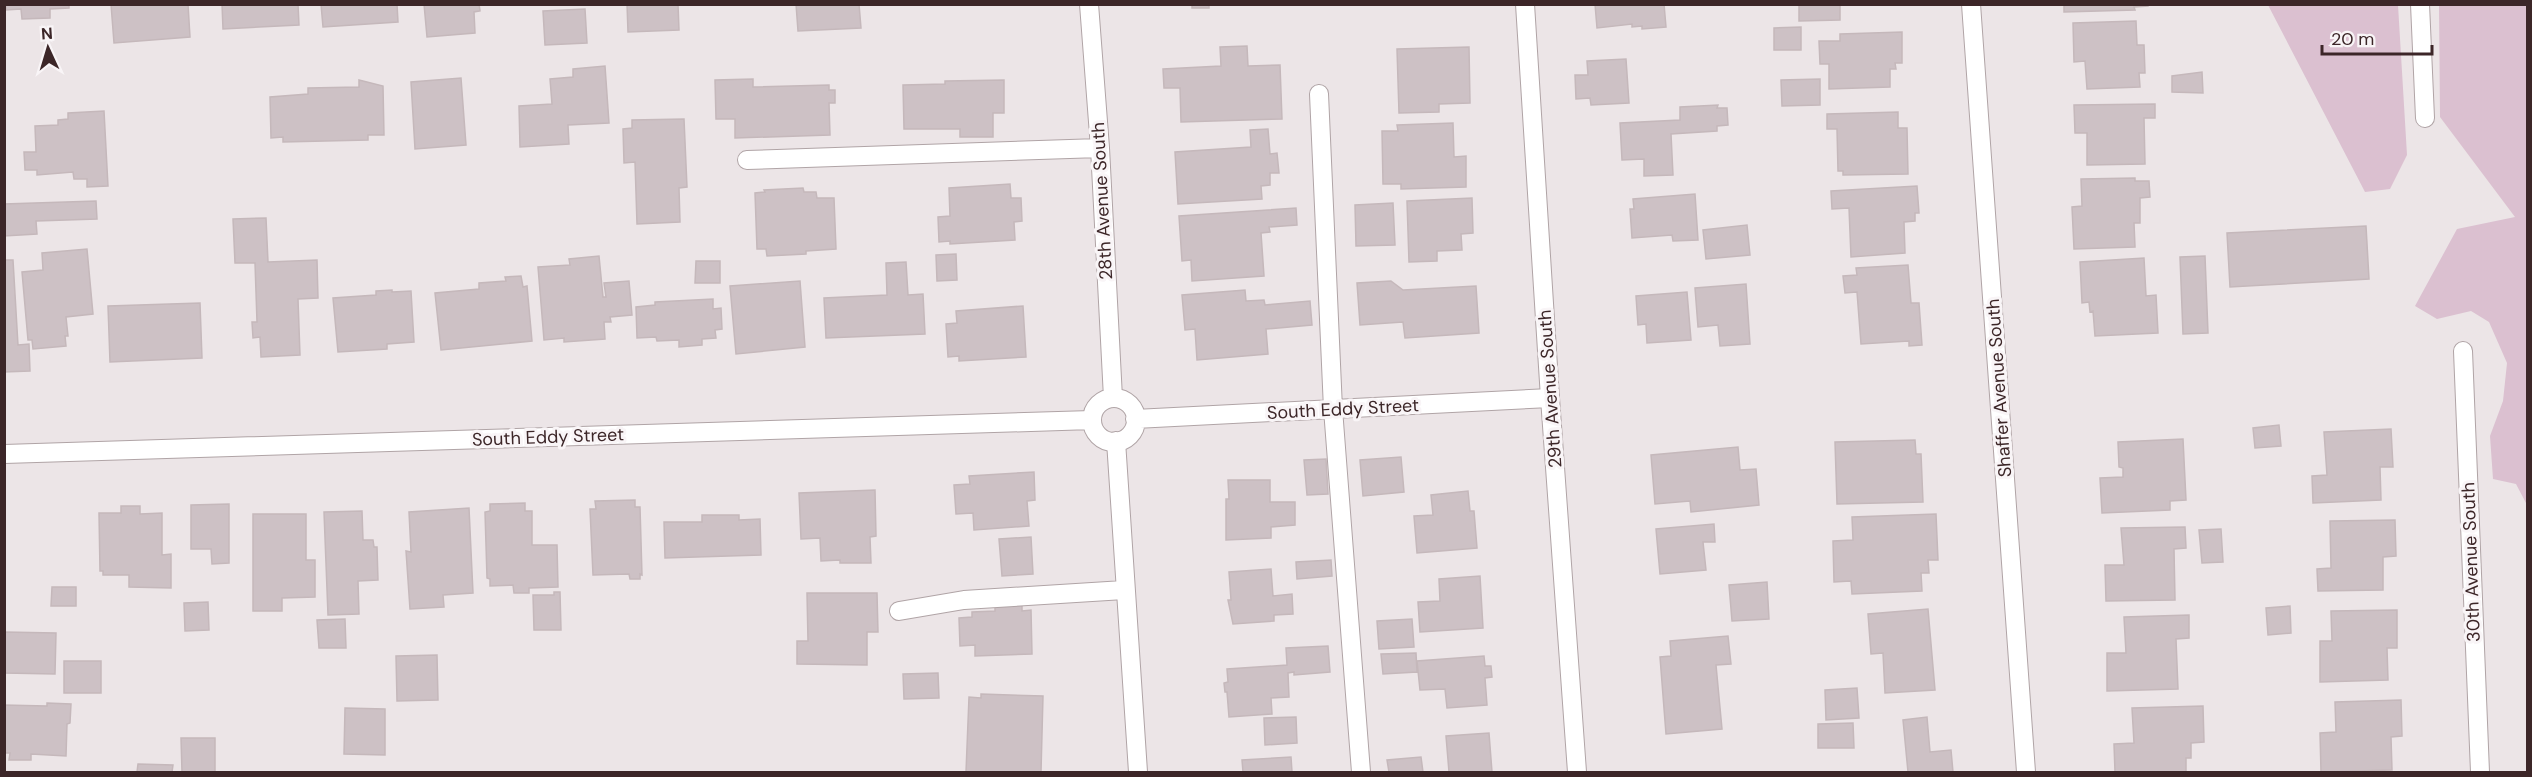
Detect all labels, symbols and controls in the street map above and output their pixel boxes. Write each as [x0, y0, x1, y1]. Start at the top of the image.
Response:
north arrow [18, 18, 78, 78]
scale bar [2322, 18, 2432, 56]
text: N [40, 23, 54, 44]
text: 20 m [2331, 27, 2374, 51]
street label: 28th Avenue South [1086, 121, 1118, 281]
street label: Shaffer Avenue South [1981, 298, 2017, 478]
street label: 29th Avenue South [1533, 309, 1567, 469]
street label: South Eddy Street [1266, 393, 1420, 425]
street label: South Eddy Street [472, 422, 624, 452]
street label: 30th Avenue South [2456, 482, 2486, 642]

